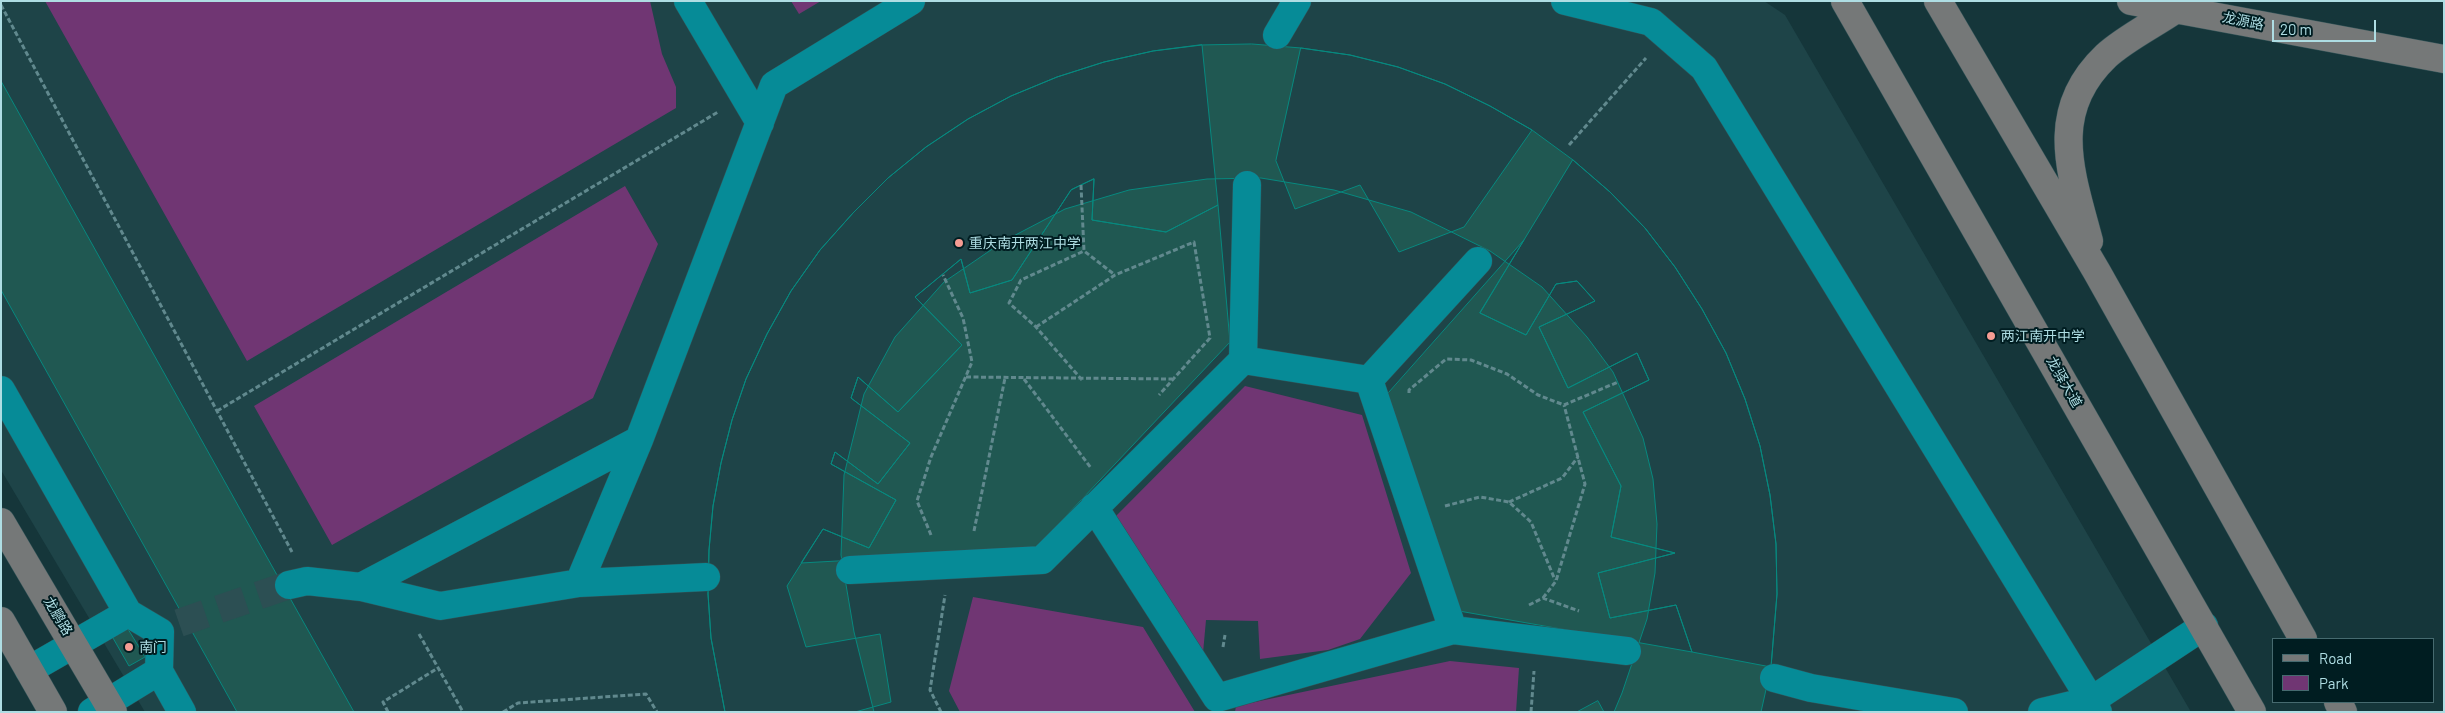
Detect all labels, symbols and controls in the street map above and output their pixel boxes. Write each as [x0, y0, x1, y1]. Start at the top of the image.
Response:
street label: 龙源路 [2221, 9, 2265, 33]
scale bar [2275, 10, 2379, 42]
text: 20 m [2280, 20, 2312, 38]
place label: 重庆南开两江中学 [969, 235, 1081, 251]
marker: 重庆南开两江中学 [953, 237, 965, 249]
place label: 两江南开中学 [2001, 328, 2085, 344]
marker: 两江南开中学 [1985, 330, 1997, 342]
street label: 龙驿大道 [2043, 354, 2085, 410]
street label: 龙鹏路 [40, 594, 76, 638]
legend [2272, 638, 2435, 703]
place label: 南门 [139, 639, 167, 655]
marker: 南门 [123, 641, 135, 653]
text: Road [2319, 649, 2352, 667]
text: Park [2319, 674, 2348, 692]

